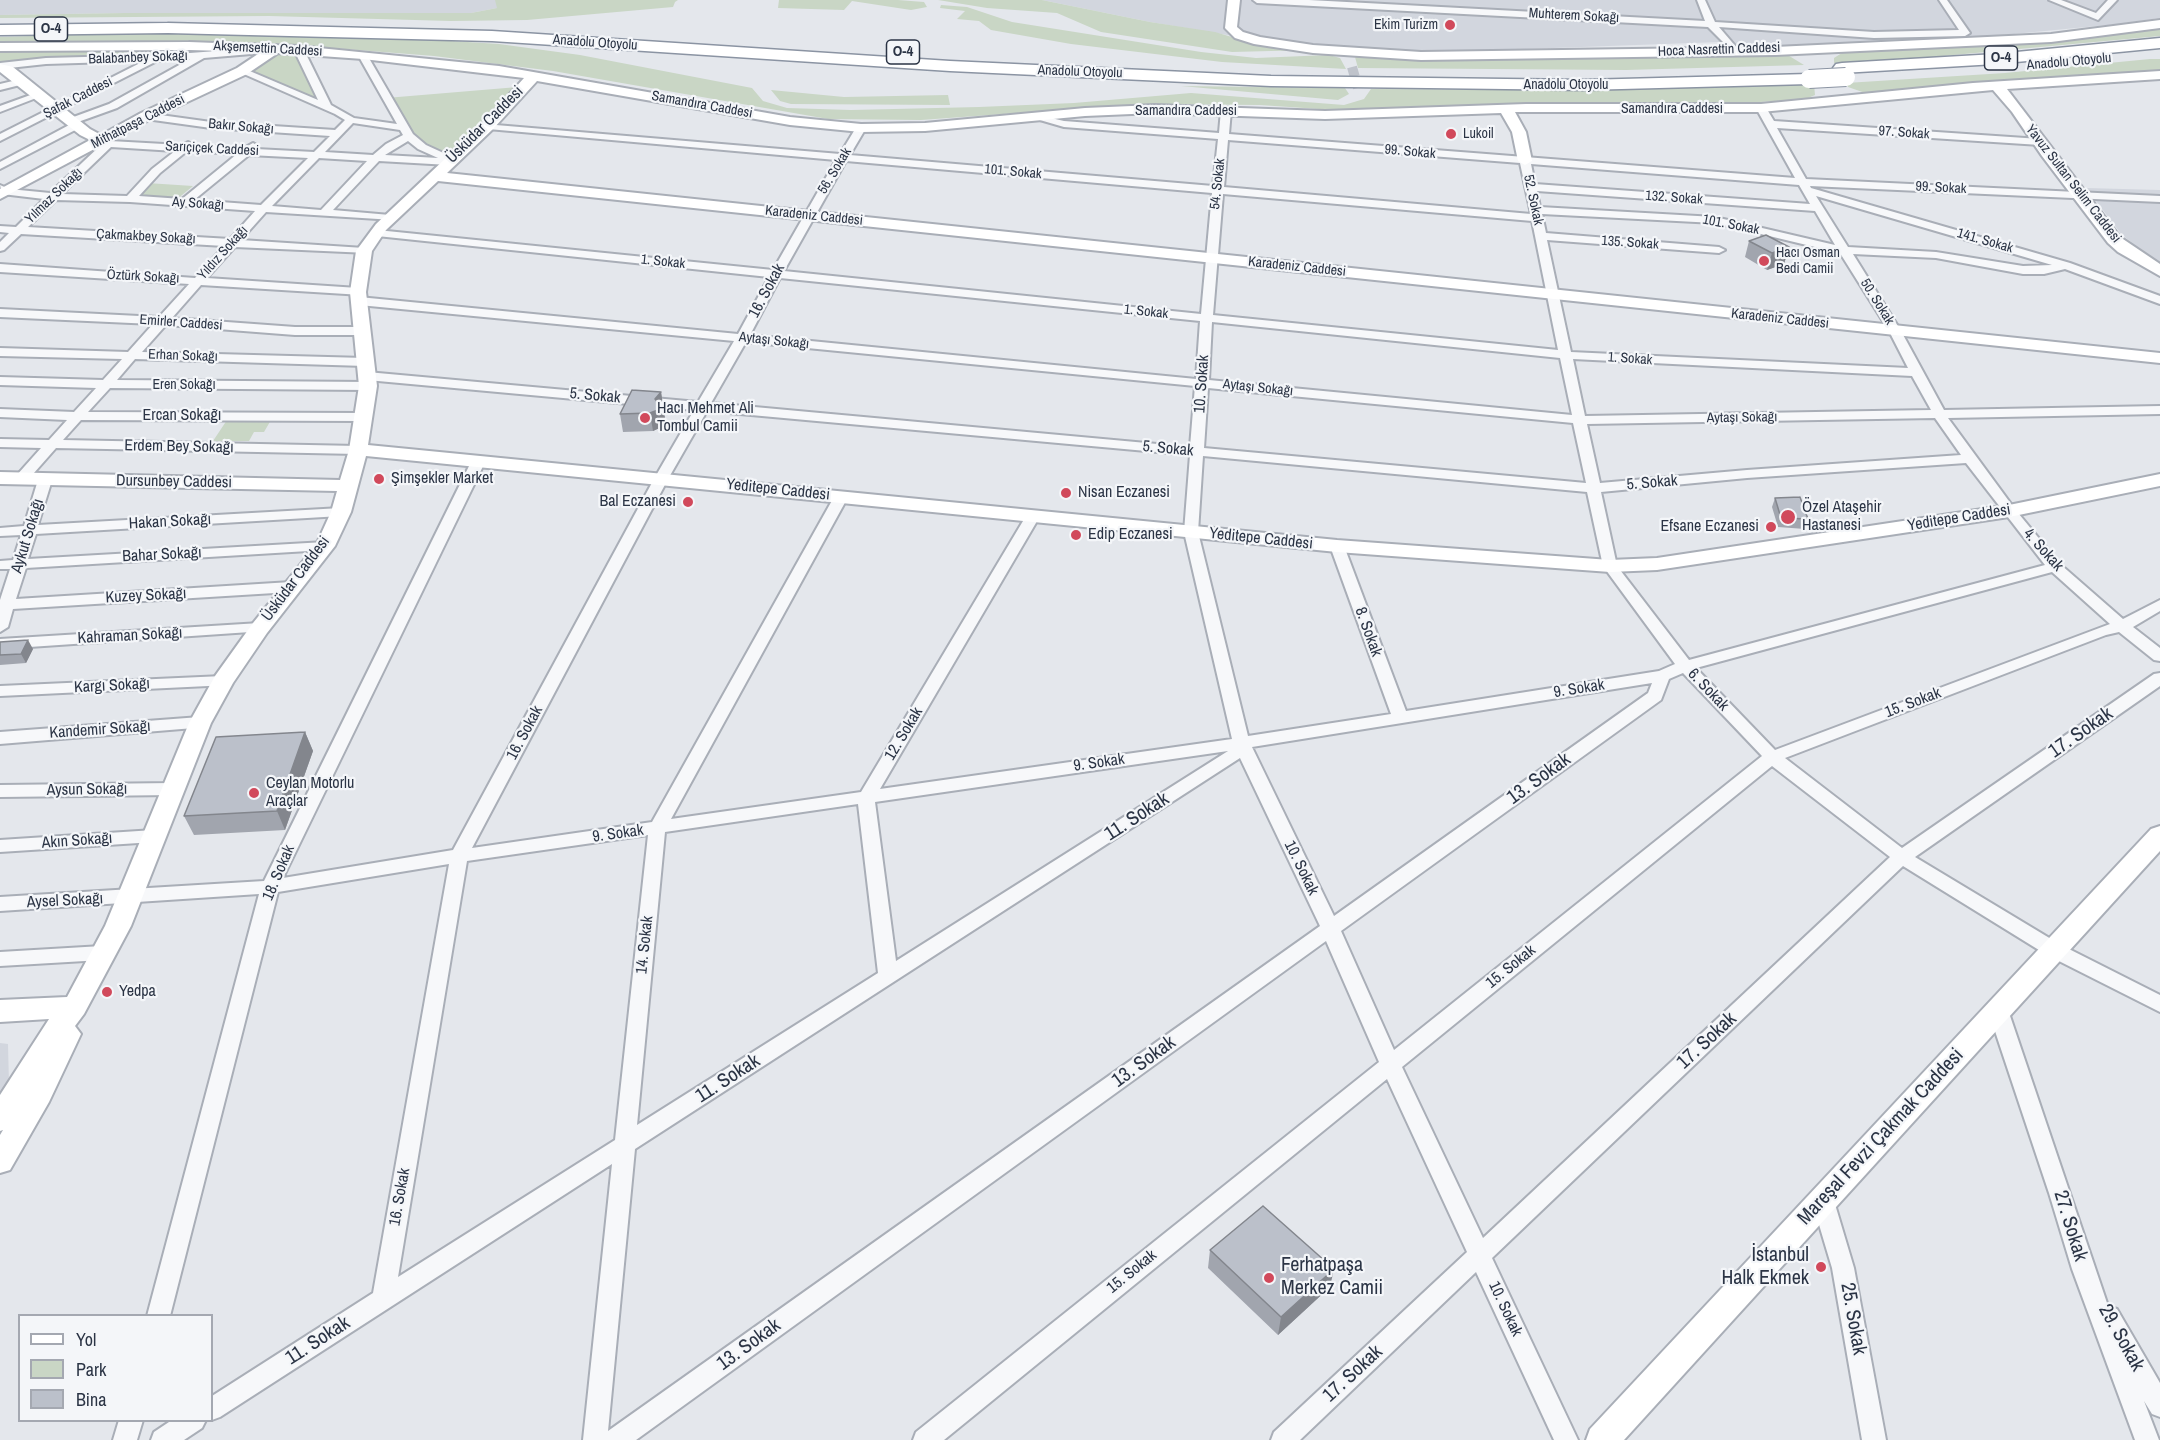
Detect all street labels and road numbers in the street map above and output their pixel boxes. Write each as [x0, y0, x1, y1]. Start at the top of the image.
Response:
street label: Muhterem Sokağı [1528, 5, 1620, 27]
road number: O-4 [34, 17, 68, 41]
street label: Anadolu Otoyolu [552, 32, 638, 54]
street label: Akşemsettin Caddesi [213, 38, 323, 60]
street label: Hoca Nasrettin Caddesi [1657, 39, 1781, 61]
road number: O-4 [886, 40, 920, 64]
road number: O-4 [1984, 46, 2018, 70]
street label: Balabanbey Sokağı [88, 48, 188, 68]
street label: Anadolu Otoyolu [2026, 50, 2112, 74]
street label: Anadolu Otoyolu [1037, 62, 1123, 82]
street label: Şafak Caddesi [41, 73, 115, 123]
street label: Anadolu Otoyolu [1524, 77, 1608, 93]
street label: Üsküdar Caddesi [442, 82, 528, 168]
street label: Samandıra Caddesi [650, 88, 754, 122]
street label: Mithatpaşa Caddesi [88, 91, 188, 153]
street label: Samandıra Caddesi [1621, 101, 1723, 117]
street label: Samandıra Caddesi [1135, 103, 1237, 119]
street label: Bakır Sokağı [208, 116, 274, 138]
street label: Yavuz Sultan Selim Caddesi [2022, 122, 2124, 246]
street label: 97. Sokak [1878, 123, 1930, 143]
street label: Sarıçiçek Caddesi [165, 138, 259, 160]
street label: 99. Sokak [1384, 141, 1436, 163]
street label: 56. Sokak [815, 145, 855, 197]
street label: 54. Sokak [1207, 158, 1229, 210]
street label: 101. Sokak [984, 161, 1042, 183]
street label: Yılmaz Sokağı [22, 164, 86, 228]
street label: 52. Sokak [1519, 173, 1547, 227]
street label: 99. Sokak [1915, 178, 1967, 198]
street label: 132. Sokak [1645, 188, 1703, 208]
street label: Ay Sokağı [171, 194, 225, 214]
street label: Karadeniz Caddesi [764, 203, 864, 229]
street label: 101. Sokak [1701, 211, 1761, 239]
street label: Yıldız Sokağı [194, 222, 252, 284]
street label: 141. Sokak [1955, 225, 2015, 257]
street label: Çakmakbey Sokağı [96, 226, 196, 248]
street label: 135. Sokak [1601, 233, 1659, 253]
street label: 1. Sokak [640, 251, 686, 273]
street label: Karadeniz Caddesi [1247, 254, 1347, 280]
street label: 16. Sokak [745, 261, 789, 321]
street label: Öztürk Sokağı [106, 267, 180, 287]
street label: 50. Sokak [1856, 276, 1898, 328]
street label: 1. Sokak [1123, 301, 1169, 323]
street label: Karadeniz Caddesi [1730, 306, 1830, 332]
street label: Emirler Caddesi [139, 312, 223, 334]
street label: Aytaşı Sokağı [738, 329, 810, 353]
street label: Erhan Sokağı [148, 346, 218, 366]
street label: 1. Sokak [1607, 349, 1653, 369]
street label: 10. Sokak [1190, 354, 1214, 414]
street label: Aytaşı Sokağı [1222, 376, 1294, 400]
street label: Eren Sokağı [152, 377, 216, 393]
street label: 5. Sokak [569, 384, 621, 408]
street label: Ercan Sokağı [143, 406, 221, 426]
street label: Aytaşı Sokağı [1707, 409, 1777, 427]
street label: Erdem Bey Sokağı [124, 436, 234, 458]
street label: 5. Sokak [1142, 437, 1194, 461]
street label: Dursunbey Caddesi [116, 471, 232, 493]
street label: 5. Sokak [1626, 471, 1678, 495]
street label: Yeditepe Caddesi [725, 475, 831, 505]
street label: Aykut Sokağı [8, 496, 48, 576]
street label: Yeditepe Caddesi [1906, 500, 2012, 536]
street label: Hakan Sokağı [128, 510, 212, 534]
street label: Yeditepe Caddesi [1208, 524, 1314, 554]
street label: 4. Sokak [2019, 525, 2067, 575]
street label: Üsküdar Caddesi [258, 533, 334, 625]
street label: Bahar Sokağı [122, 543, 202, 567]
street label: Kuzey Sokağı [105, 584, 187, 608]
street label: 8. Sokak [1350, 605, 1386, 659]
street label: Kahraman Sokağı [77, 624, 183, 648]
street label: 6. Sokak [1683, 665, 1733, 715]
street label: Kargı Sokağı [74, 674, 150, 698]
street label: 9. Sokak [1552, 676, 1606, 702]
street label: 15. Sokak [1882, 684, 1944, 722]
street label: 17. Sokak [2044, 702, 2118, 764]
street label: 16. Sokak [503, 703, 547, 763]
street label: 12. Sokak [881, 704, 927, 764]
street label: Kandemir Sokağı [49, 717, 151, 743]
street label: 13. Sokak [1502, 748, 1576, 810]
street label: 9. Sokak [1072, 750, 1126, 776]
street label: Aysun Sokağı [46, 780, 128, 800]
street label: 11. Sokak [1100, 787, 1174, 847]
street label: 9. Sokak [591, 821, 645, 847]
street label: Akın Sokağı [41, 829, 113, 853]
street label: 10. Sokak [1280, 838, 1322, 898]
street label: 18. Sokak [259, 842, 299, 904]
street label: Aysel Sokağı [26, 889, 104, 913]
street label: 14. Sokak [632, 915, 658, 975]
street label: 15. Sokak [1482, 941, 1540, 993]
street label: 17. Sokak [1672, 1007, 1742, 1075]
street label: 13. Sokak [1107, 1031, 1181, 1093]
street label: Mareşal Fevzi Çakmak Caddesi [1793, 1044, 1969, 1230]
street label: 11. Sokak [691, 1049, 765, 1109]
street label: 16. Sokak [385, 1167, 415, 1227]
street label: 27. Sokak [2048, 1188, 2092, 1264]
street label: 15. Sokak [1103, 1246, 1161, 1298]
street label: 10. Sokak [1484, 1279, 1526, 1339]
street label: 25. Sokak [1835, 1281, 1871, 1357]
street label: 29. Sokak [2093, 1300, 2149, 1376]
street label: 11. Sokak [281, 1311, 355, 1371]
street label: 13. Sokak [712, 1314, 786, 1376]
street label: 17. Sokak [1318, 1340, 1388, 1408]

